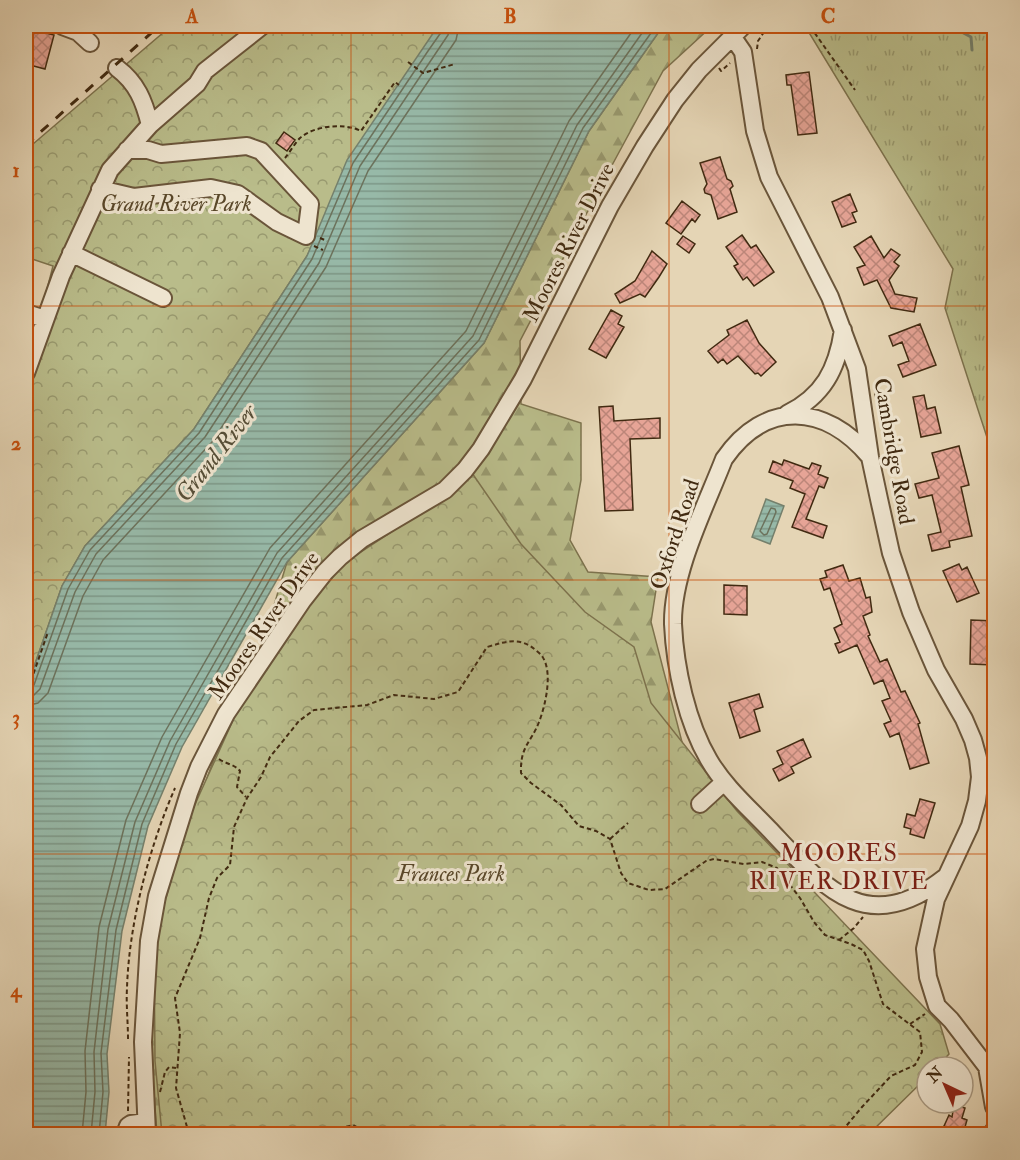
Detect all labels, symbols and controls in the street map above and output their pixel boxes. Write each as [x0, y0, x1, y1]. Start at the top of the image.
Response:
text: A [185, 4, 199, 29]
text: B [503, 4, 517, 29]
text: C [821, 4, 835, 29]
text: 1 [12, 158, 20, 183]
street label: Moores River Drive [517, 158, 621, 327]
park label: Grand River Park [101, 190, 251, 218]
street label: Cambridge Road [867, 376, 921, 527]
water label: Grand River [169, 397, 265, 508]
text: 2 [11, 431, 21, 456]
street label: Oxford Road [644, 475, 706, 593]
street label: Moores River Drive [202, 546, 325, 705]
text: 3 [12, 705, 20, 730]
district label: MOORES RIVER DRIVE [749, 838, 929, 897]
park label: Frances Park [396, 860, 505, 888]
text: 4 [10, 978, 23, 1003]
north arrow [915, 1055, 975, 1115]
text: N [922, 1062, 948, 1088]

